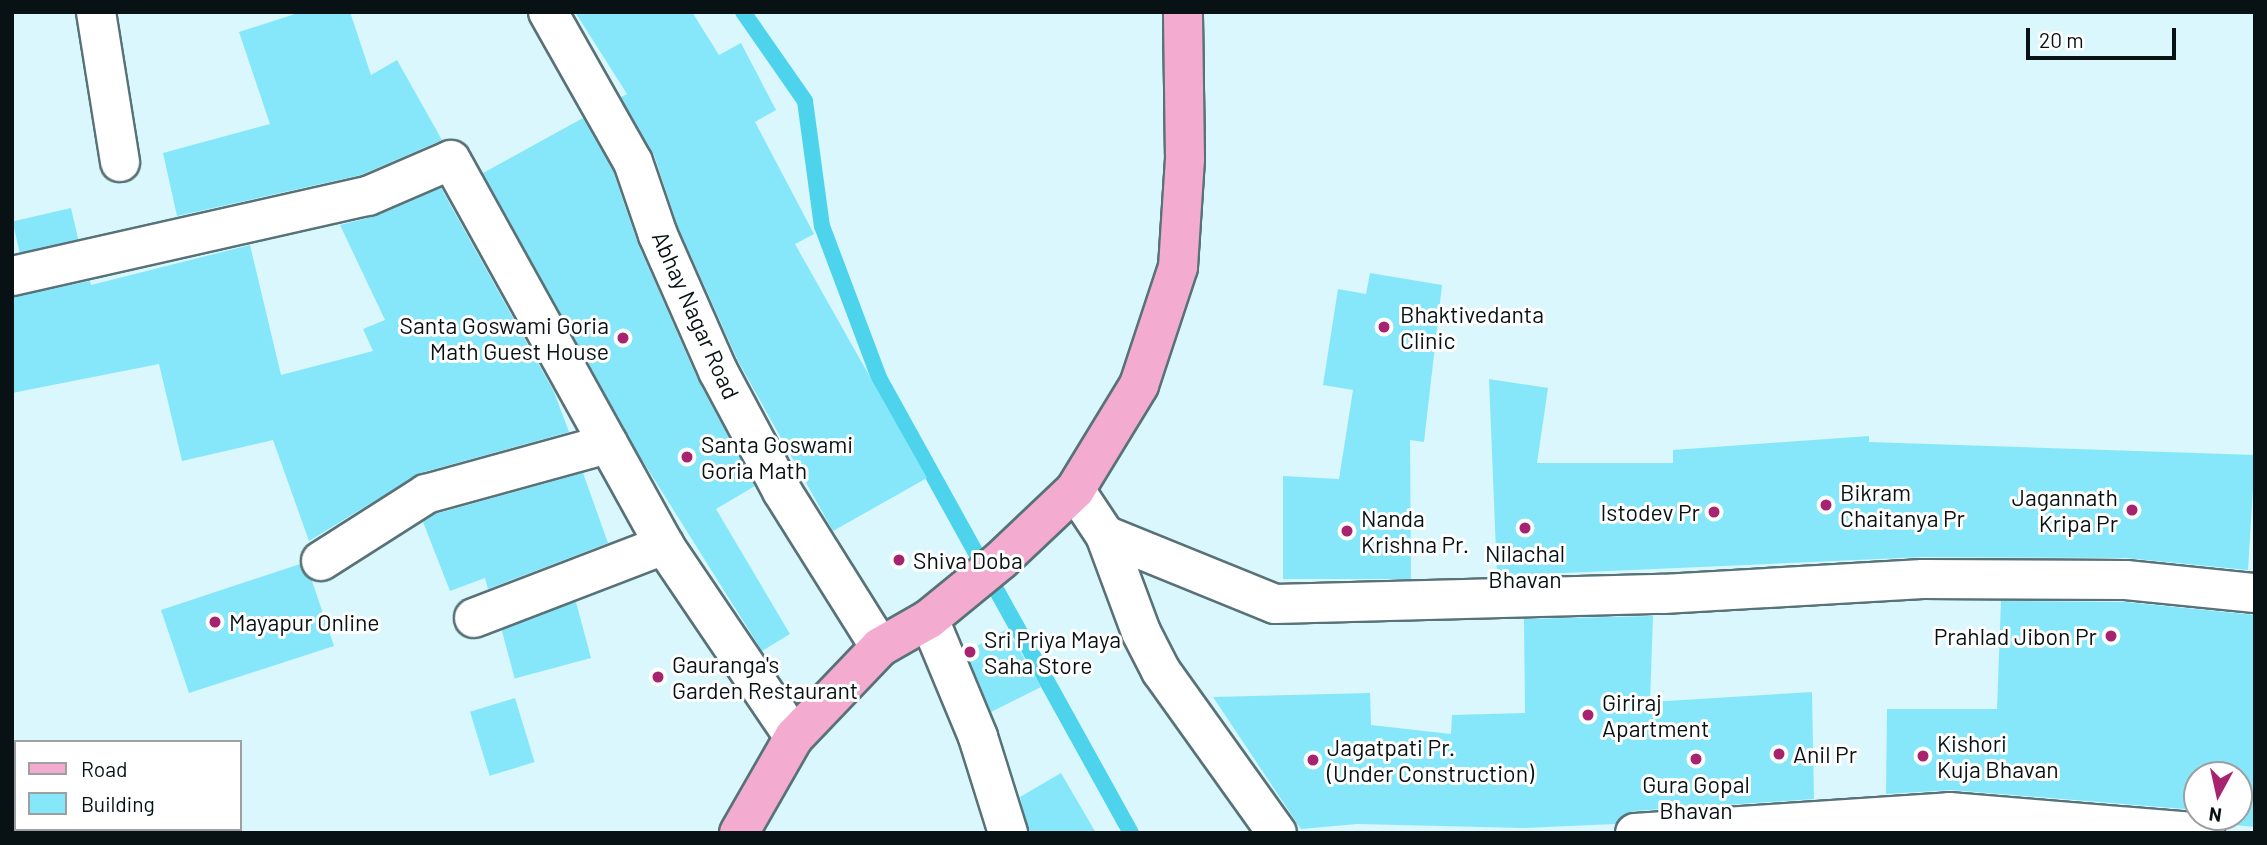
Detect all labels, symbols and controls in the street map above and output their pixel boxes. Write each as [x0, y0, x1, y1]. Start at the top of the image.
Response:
scale bar [2029, 14, 2180, 58]
text: 20 m [2039, 27, 2084, 52]
street label: Abhay Nagar Road [647, 227, 745, 403]
place label: Bhaktivedanta Clinic [1400, 300, 1544, 354]
place label: Santa Goswami Goria Math Guest House [400, 311, 609, 365]
marker: Bhaktivedanta Clinic [1374, 317, 1394, 337]
marker: Santa Goswami Goria Math Guest House [615, 330, 631, 346]
place label: Santa Goswami Goria Math [701, 430, 853, 484]
marker: Santa Goswami Goria Math [679, 449, 695, 465]
place label: Bikram Chaitanya Pr [1840, 478, 1965, 532]
place label: Jagannath Kripa Pr [2012, 483, 2118, 537]
marker: Bikram Chaitanya Pr [1818, 497, 1834, 513]
place label: Istodev Pr [1600, 498, 1700, 526]
marker: Jagannath Kripa Pr [2124, 502, 2140, 518]
place label: Nanda Krishna Pr. [1361, 504, 1469, 558]
marker: Istodev Pr [1706, 504, 1722, 520]
marker: Nilachal Bhavan [1517, 520, 1533, 536]
marker: Nanda Krishna Pr. [1339, 523, 1355, 539]
place label: Nilachal Bhavan [1485, 539, 1565, 593]
place label: Shiva Doba [913, 546, 1023, 574]
marker: Shiva Doba [891, 552, 907, 568]
place label: Mayapur Online [229, 608, 380, 636]
marker: Mayapur Online [207, 614, 223, 630]
place label: Prahlad Jibon Pr [1934, 622, 2097, 650]
place label: Sri Priya Maya Saha Store [984, 625, 1121, 679]
marker: Prahlad Jibon Pr [2103, 628, 2119, 644]
marker: Sri Priya Maya Saha Store [962, 644, 978, 660]
place label: Gauranga's Garden Restaurant [672, 650, 858, 704]
marker: Gauranga's Garden Restaurant [650, 669, 666, 685]
place label: Giriraj Apartment [1602, 688, 1709, 742]
marker: Giriraj Apartment [1580, 707, 1596, 723]
place label: Kishori Kuja Bhavan [1937, 729, 2059, 783]
place label: Jagatpati Pr. (Under Construction) [1327, 733, 1534, 787]
legend [14, 740, 242, 831]
place label: Anil Pr [1793, 740, 1857, 768]
marker: Anil Pr [1771, 746, 1787, 762]
marker: Kishori Kuja Bhavan [1915, 748, 1931, 764]
marker: Gura Gopal Bhavan [1688, 751, 1704, 767]
marker: Jagatpati Pr. (Under Construction) [1305, 752, 1321, 768]
text: Road [81, 756, 127, 781]
north arrow [2183, 761, 2253, 831]
place label: Gura Gopal Bhavan [1642, 770, 1750, 824]
text: Building [81, 791, 155, 816]
text: N [2207, 803, 2223, 828]

